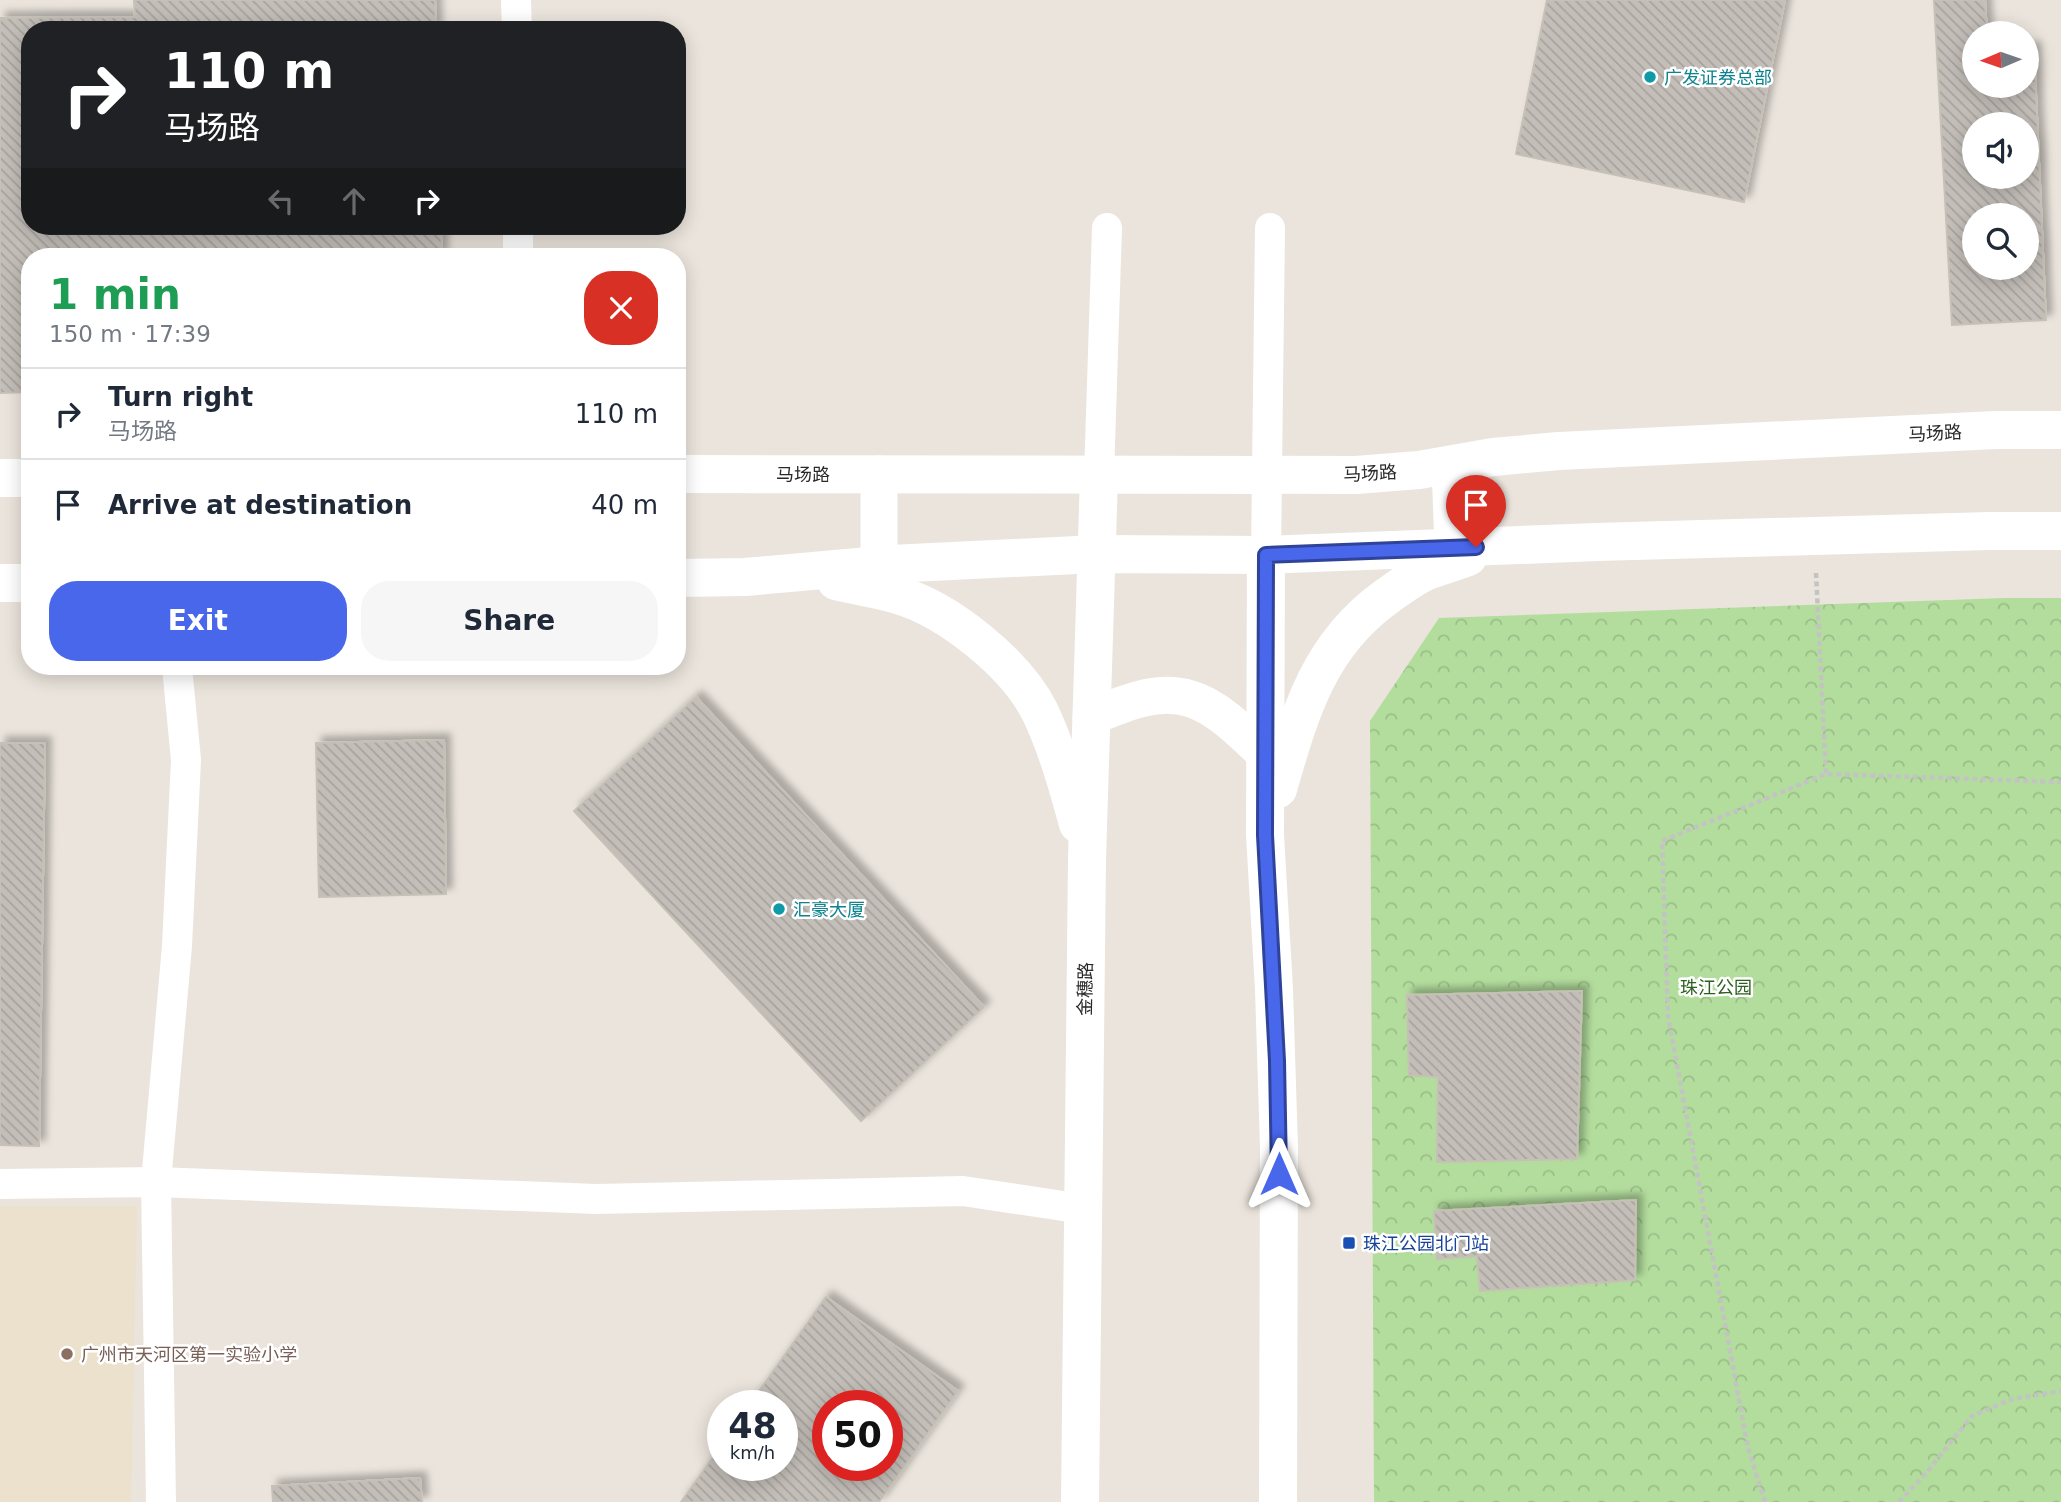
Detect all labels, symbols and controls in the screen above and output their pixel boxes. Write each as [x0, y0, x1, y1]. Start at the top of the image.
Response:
north arrow [1962, 21, 2039, 98]
map controls [1962, 21, 2039, 280]
text: 110 m [164, 43, 334, 100]
icon: right [49, 49, 140, 140]
place label: 广发证券总部 [1664, 67, 1772, 88]
marker: 广发证券总部 [1642, 69, 1658, 85]
text: 马场路 [164, 109, 260, 147]
button: sound [1962, 112, 2039, 189]
icon: left [262, 182, 300, 220]
icon: ahead [335, 182, 373, 220]
icon: right [408, 182, 446, 220]
button: search [1962, 203, 2039, 280]
text: 1 min [49, 270, 181, 319]
button: close [584, 271, 658, 345]
text: 150 m · 17:39 [49, 321, 211, 347]
text: Turn right [108, 382, 253, 412]
icon: right [49, 395, 87, 433]
text: 110 m [575, 399, 658, 429]
text: 马场路 [108, 418, 177, 444]
street label: 马场路 [1907, 421, 1963, 445]
street label: 马场路 [1342, 461, 1398, 485]
street label: 马场路 [776, 464, 830, 485]
pin [1446, 475, 1506, 547]
icon: arrive [49, 486, 87, 524]
icon: arrive [1457, 486, 1495, 524]
text: Arrive at destination [108, 490, 412, 520]
text: 40 m [591, 490, 658, 520]
button: Exit [49, 581, 347, 661]
button: Share [361, 581, 658, 661]
place label: 汇豪大厦 [793, 899, 865, 920]
marker: 汇豪大厦 [771, 901, 787, 917]
street label: 金穗路 [1074, 962, 1096, 1016]
park label: 珠江公园 [1680, 977, 1752, 998]
position arrow [1242, 1137, 1316, 1211]
place label: 珠江公园北门站 [1363, 1233, 1489, 1254]
marker: 珠江公园北门站 [1341, 1235, 1357, 1251]
place label: 广州市天河区第一实验小学 [81, 1344, 297, 1365]
marker: 广州市天河区第一实验小学 [59, 1346, 75, 1362]
speed limit sign: 50 [812, 1390, 903, 1481]
text: 48 [728, 1406, 777, 1446]
text: km/h [730, 1442, 775, 1463]

